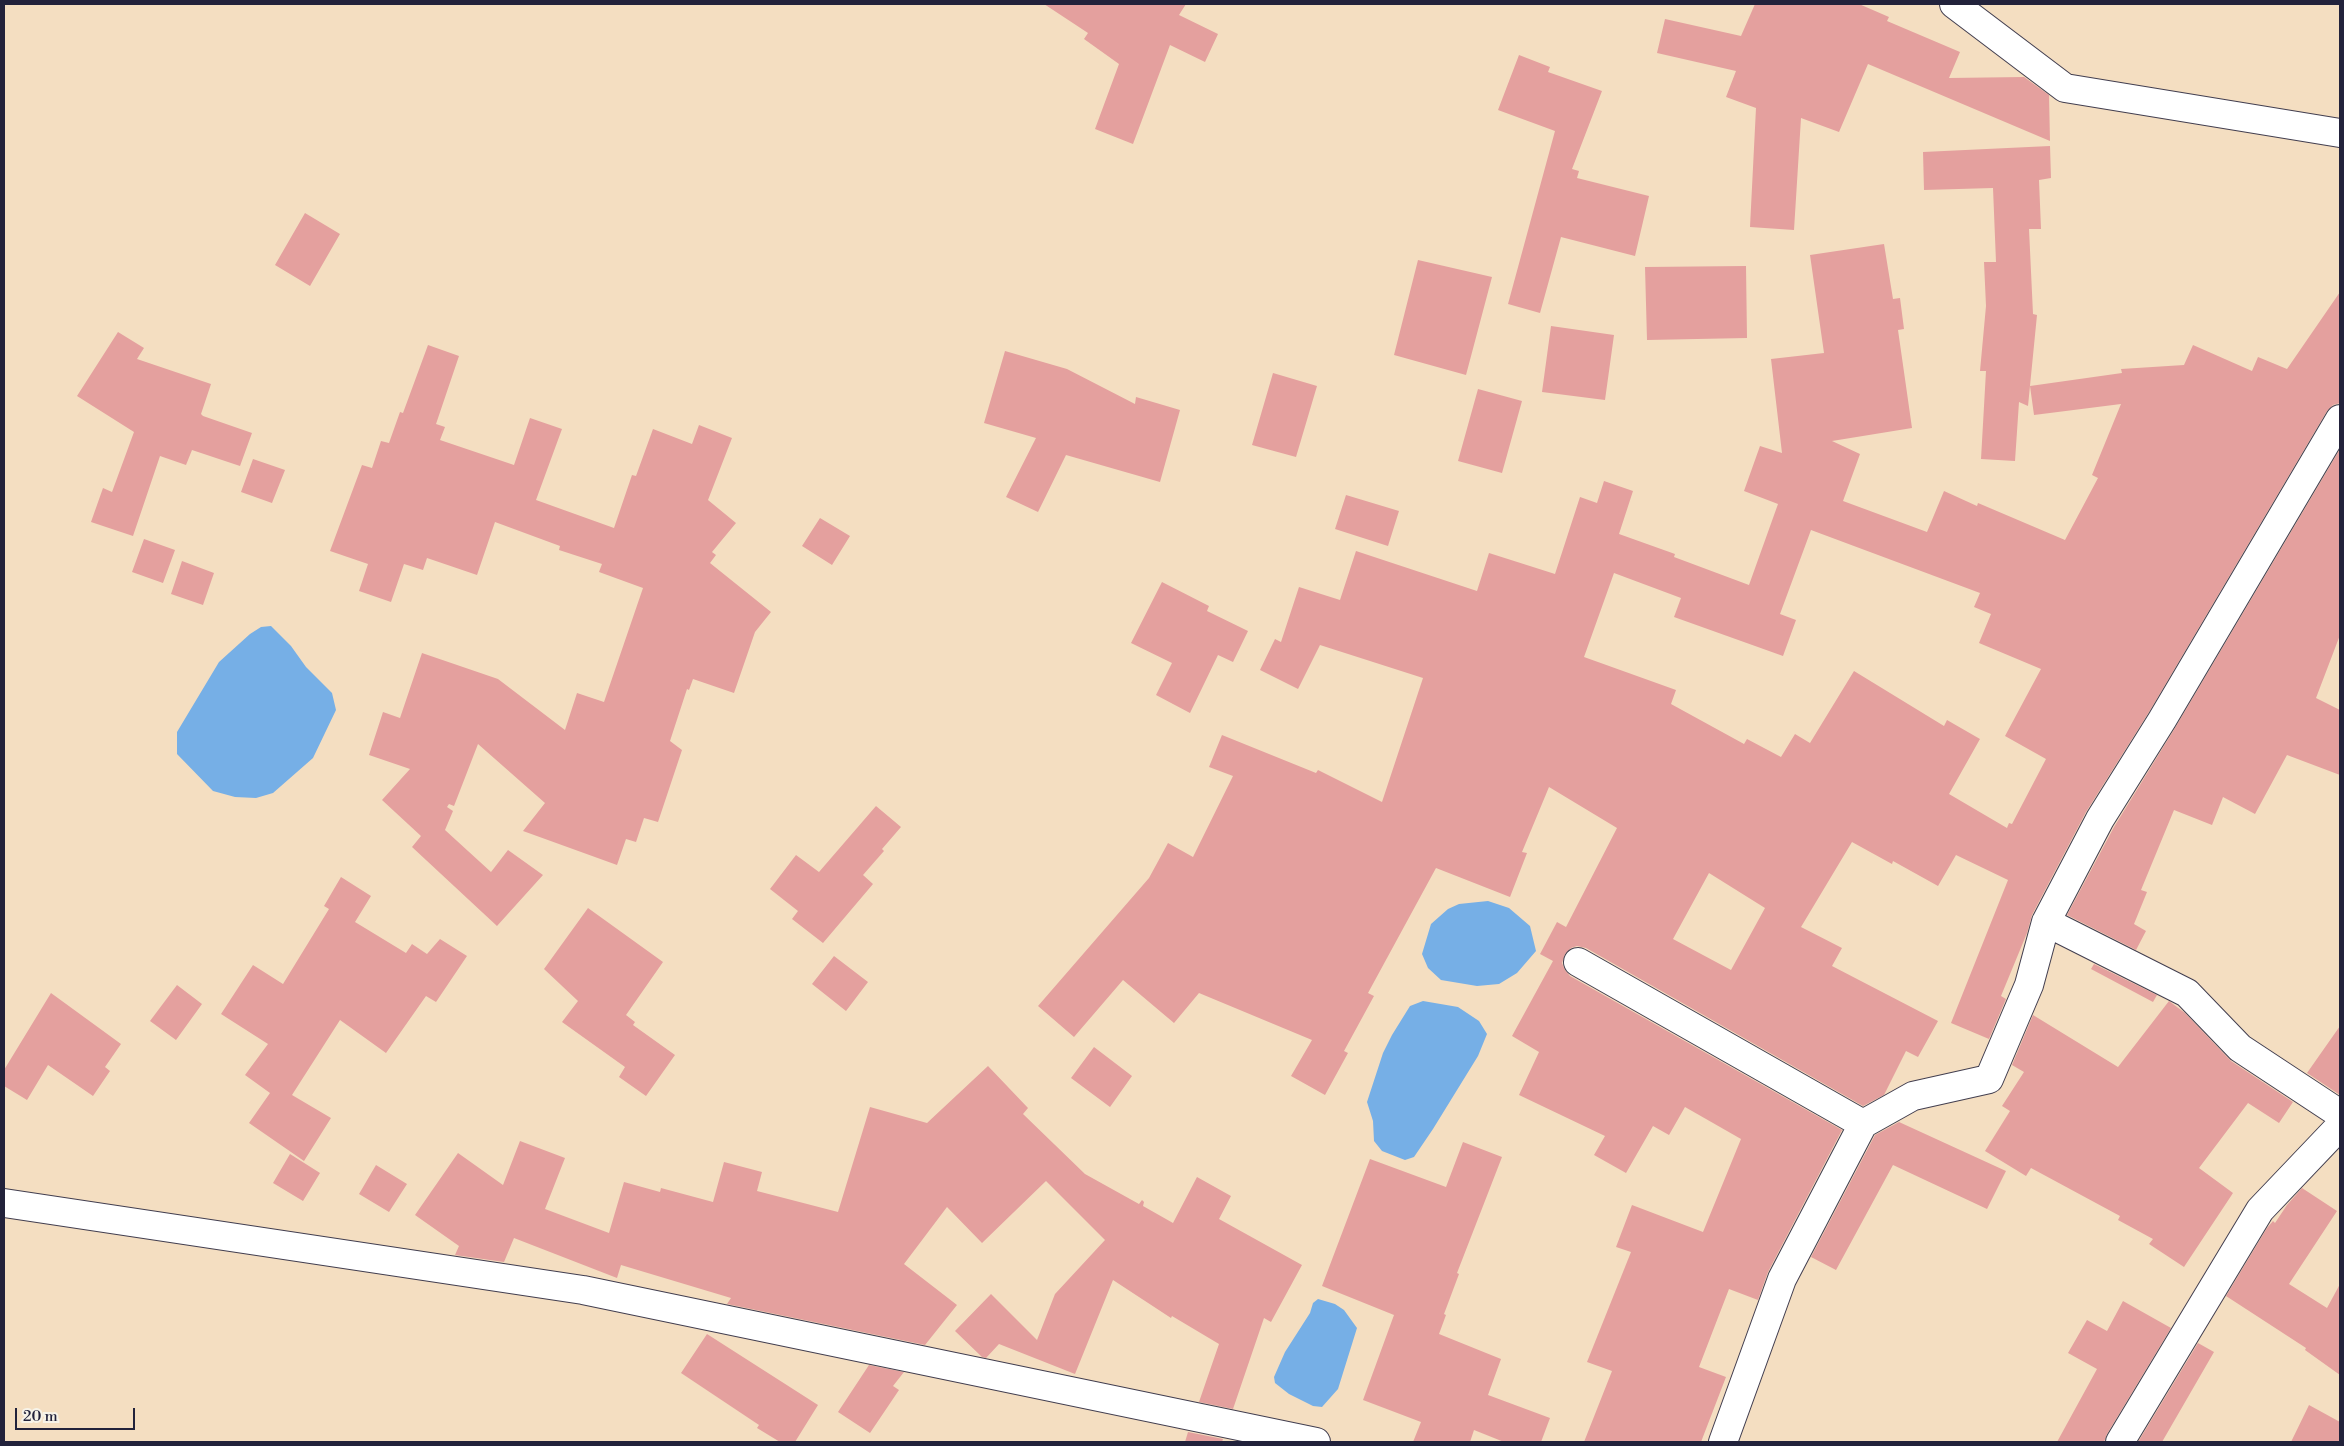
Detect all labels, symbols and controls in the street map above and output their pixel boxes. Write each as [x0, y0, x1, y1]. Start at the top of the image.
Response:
scale bar [18, 1398, 138, 1430]
text: 20 m [23, 1407, 58, 1426]

